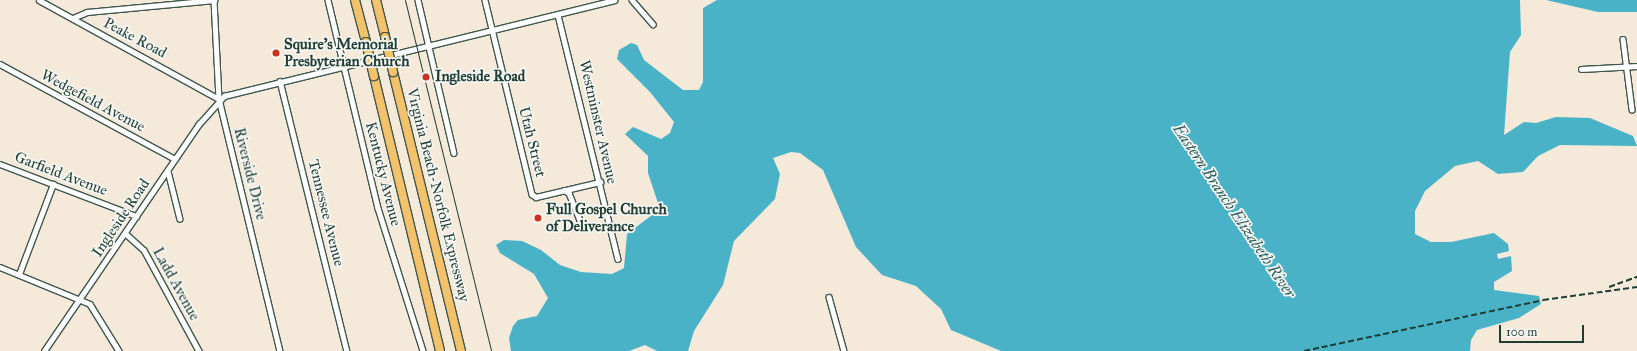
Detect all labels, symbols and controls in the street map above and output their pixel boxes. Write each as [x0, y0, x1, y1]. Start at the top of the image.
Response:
street label: Peake Road [100, 14, 170, 62]
place label: Squire's Memorial Presbyterian Church [284, 35, 410, 70]
marker: Squire's Memorial Presbyterian Church [271, 48, 281, 58]
street label: Westminster Avenue [575, 58, 621, 186]
street label: Wedgefield Avenue [38, 66, 148, 136]
place label: Ingleside Road [435, 68, 525, 86]
marker: Ingleside Road [420, 71, 432, 83]
street label: Virginia Beach-Norfolk Expressway [403, 86, 473, 304]
street label: Utah Street [515, 105, 549, 179]
street label: Kentucky Avenue [361, 120, 405, 228]
water label: Eastern Branch Elizabeth River [1168, 120, 1300, 302]
street label: Riverside Drive [230, 126, 270, 222]
street label: Garfield Avenue [12, 148, 110, 200]
street label: Tennessee Avenue [304, 158, 348, 268]
street label: Ingleside Road [88, 176, 154, 260]
place label: Full Gospel Church of Deliverance [546, 200, 667, 235]
marker: Full Gospel Church of Deliverance [533, 213, 543, 223]
street label: Ladd Avenue [149, 244, 203, 324]
scale bar [1501, 317, 1586, 343]
text: 100 m [1506, 325, 1537, 339]

